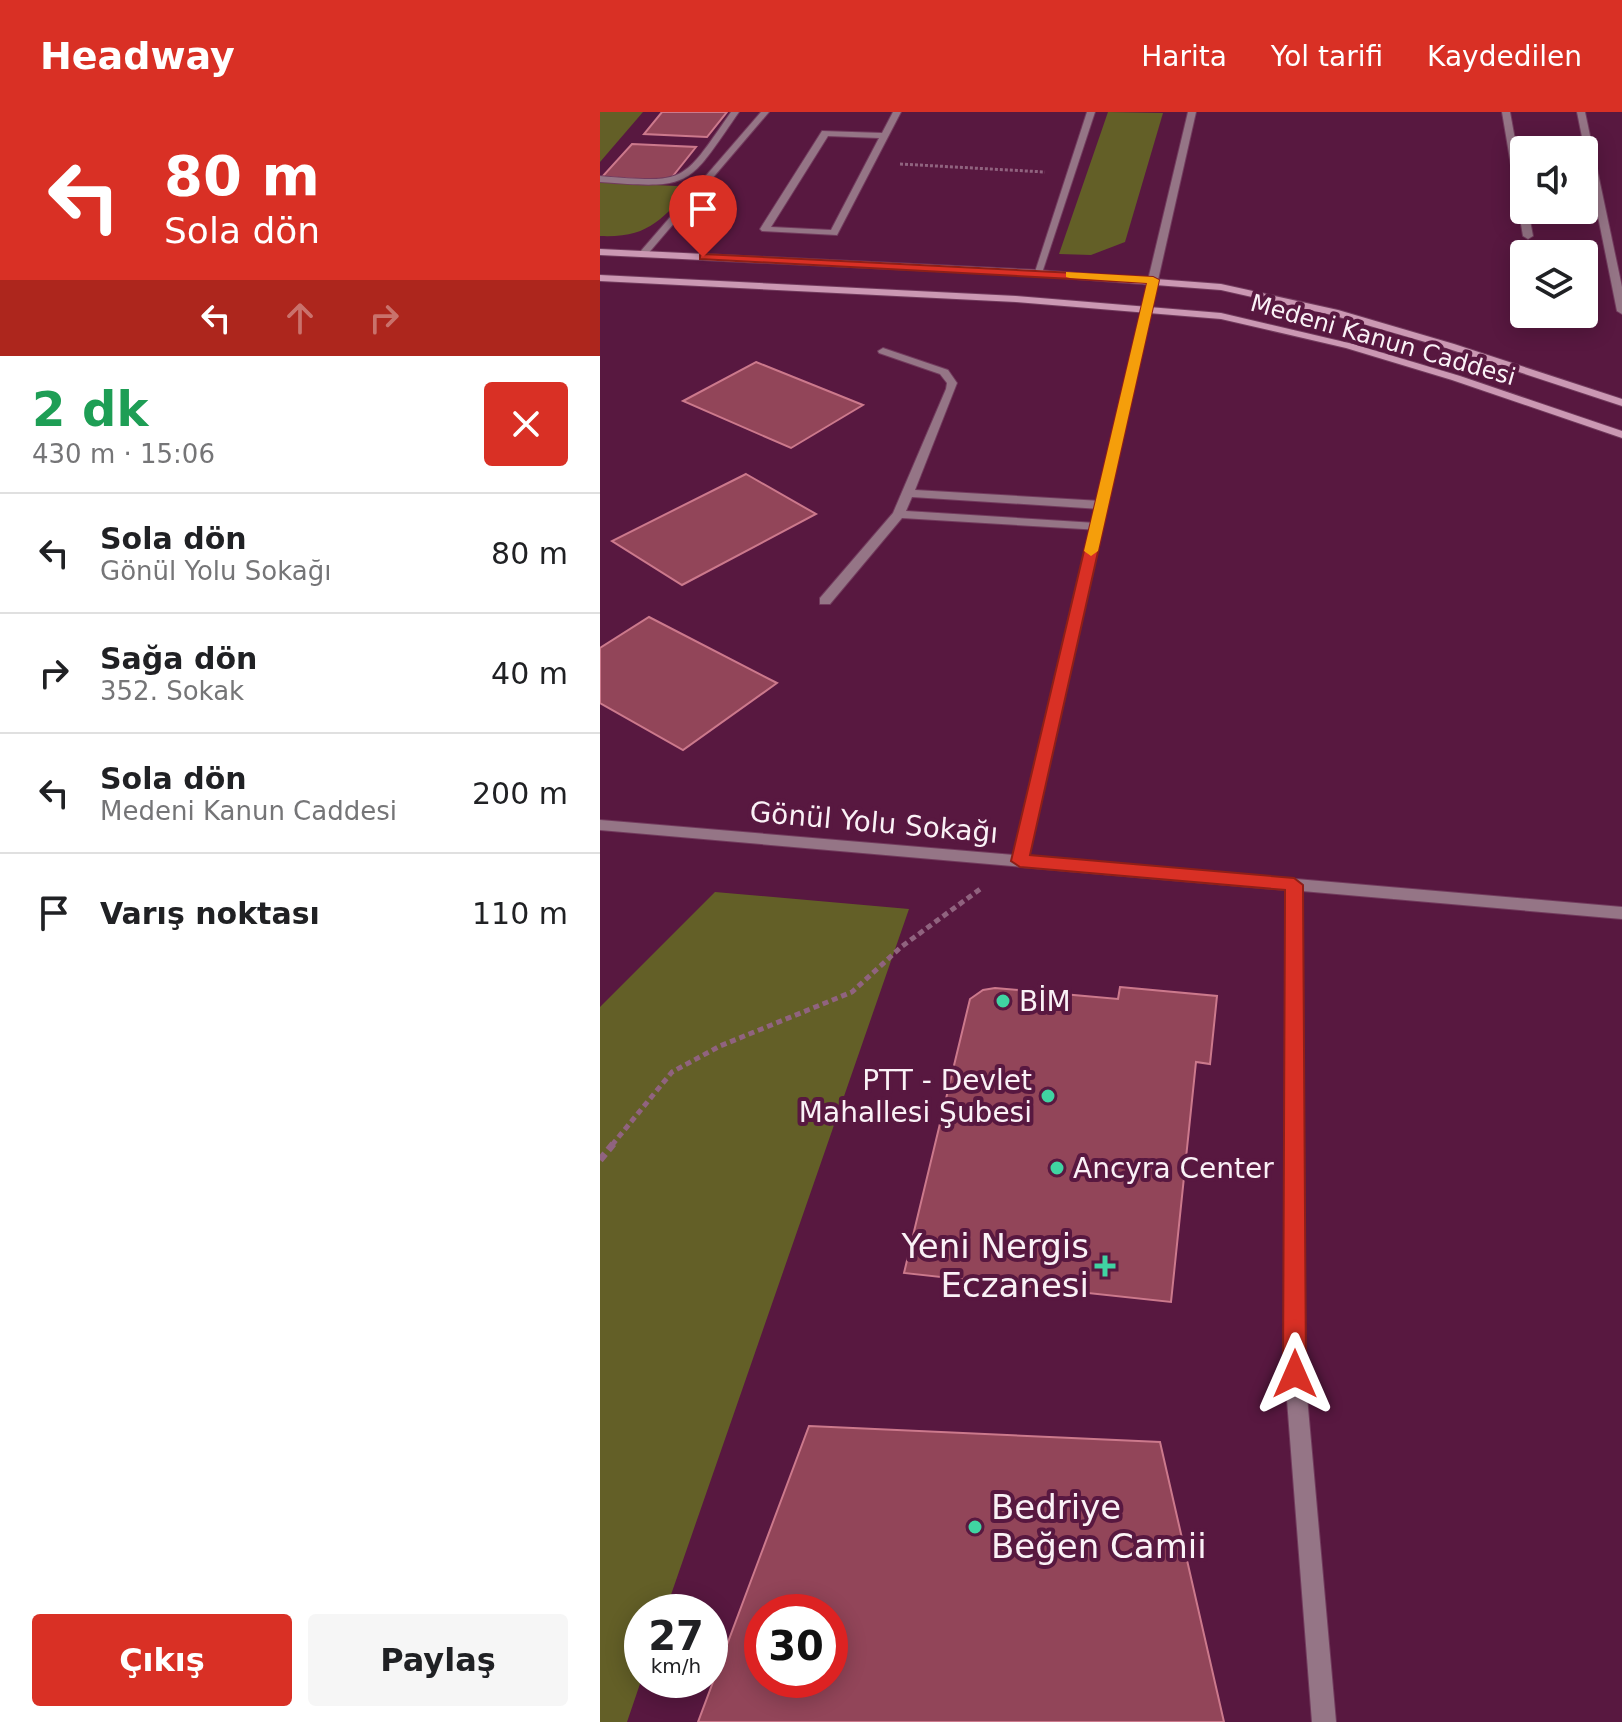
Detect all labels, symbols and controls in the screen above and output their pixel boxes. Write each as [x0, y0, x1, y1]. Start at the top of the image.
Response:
text: Headway [40, 34, 235, 78]
text: Harita [1141, 40, 1227, 73]
text: Yol tarifi [1271, 40, 1383, 73]
text: Kaydedilen [1427, 40, 1582, 73]
map controls [1510, 136, 1598, 328]
button: sound [1510, 136, 1598, 224]
text: 80 m [164, 143, 320, 208]
icon: left [32, 144, 136, 248]
pin [669, 175, 737, 257]
icon: arrive [681, 187, 725, 231]
text: Sola dön [164, 210, 320, 251]
button: layers [1510, 240, 1598, 328]
street label: Medeni Kanun Caddesi [1247, 289, 1519, 391]
icon: left [194, 296, 238, 340]
icon: ahead [278, 296, 322, 340]
icon: right [362, 296, 406, 340]
text: 2 dk [32, 381, 148, 437]
button: close [484, 382, 568, 466]
text: 430 m · 15:06 [32, 439, 215, 469]
text: Sola dön [100, 521, 247, 556]
icon: left [32, 531, 76, 575]
text: 80 m [491, 536, 568, 571]
text: Gönül Yolu Sokağı [100, 556, 331, 586]
text: Sağa dön [100, 641, 257, 676]
icon: right [32, 651, 76, 695]
text: 40 m [491, 656, 568, 691]
text: 352. Sokak [100, 676, 244, 706]
text: Sola dön [100, 761, 247, 796]
icon: left [32, 771, 76, 815]
text: 200 m [472, 776, 568, 811]
street label: Gönül Yolu Sokağı [748, 795, 1000, 850]
text: Medeni Kanun Caddesi [100, 796, 397, 826]
icon: arrive [32, 891, 76, 935]
text: Varış noktası [100, 896, 320, 931]
text: 110 m [472, 896, 568, 931]
place label: BİM [1019, 985, 1071, 1018]
marker: BİM [994, 992, 1012, 1010]
place label: PTT - Devlet Mahallesi Şubesi [799, 1064, 1032, 1129]
marker: PTT - Devlet Mahallesi Şubesi [1039, 1087, 1057, 1105]
place label: Ancyra Center [1073, 1152, 1274, 1185]
marker: Ancyra Center [1048, 1159, 1066, 1177]
place label: Yeni Nergis Eczanesi [901, 1226, 1089, 1305]
marker: Yeni Nergis Eczanesi [1096, 1257, 1114, 1275]
position arrow [1253, 1332, 1337, 1416]
place label: Bedriye Beğen Camii [991, 1487, 1207, 1566]
marker: Bedriye Beğen Camii [966, 1518, 984, 1536]
speed limit sign: 30 [744, 1594, 848, 1698]
text: 27 [648, 1613, 704, 1659]
button: Çıkış [32, 1614, 292, 1706]
button: Paylaş [308, 1614, 568, 1706]
text: km/h [651, 1654, 701, 1678]

